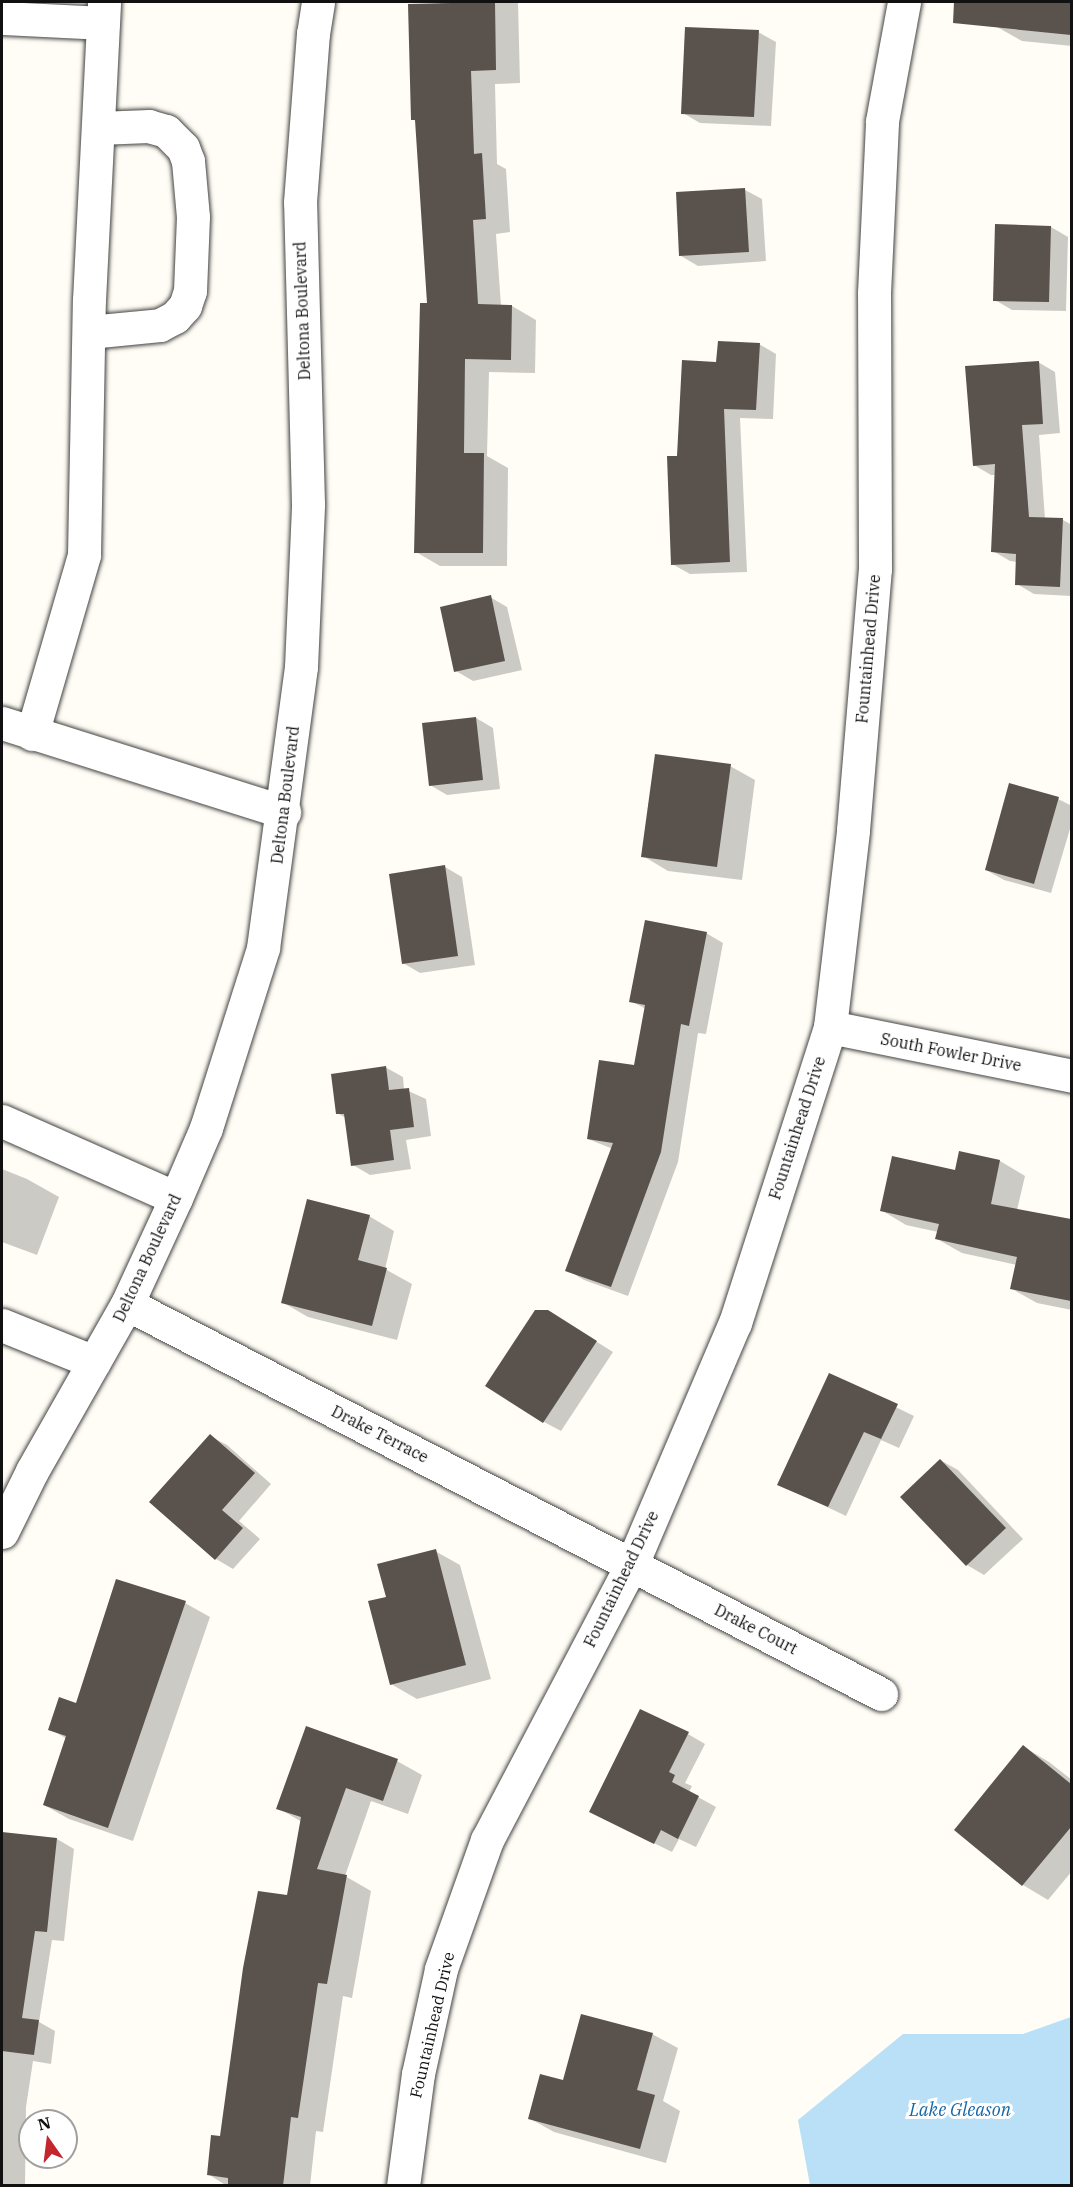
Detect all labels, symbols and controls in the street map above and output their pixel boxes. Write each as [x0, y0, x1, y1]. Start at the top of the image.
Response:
street label: Deltona Boulevard [290, 241, 314, 381]
street label: Fountainhead Drive [852, 574, 884, 724]
street label: Deltona Boulevard [267, 725, 303, 865]
street label: South Fowler Drive [879, 1029, 1023, 1075]
street label: Fountainhead Drive [765, 1054, 829, 1202]
street label: Deltona Boulevard [109, 1191, 185, 1325]
street label: Drake Terrace [328, 1401, 432, 1467]
street label: Fountainhead Drive [580, 1508, 662, 1650]
street label: Drake Court [711, 1600, 801, 1658]
street label: Fountainhead Drive [406, 1950, 458, 2100]
water label: Lake Gleason [909, 2099, 1011, 2121]
north arrow [18, 2109, 78, 2169]
text: N [36, 2112, 53, 2135]

